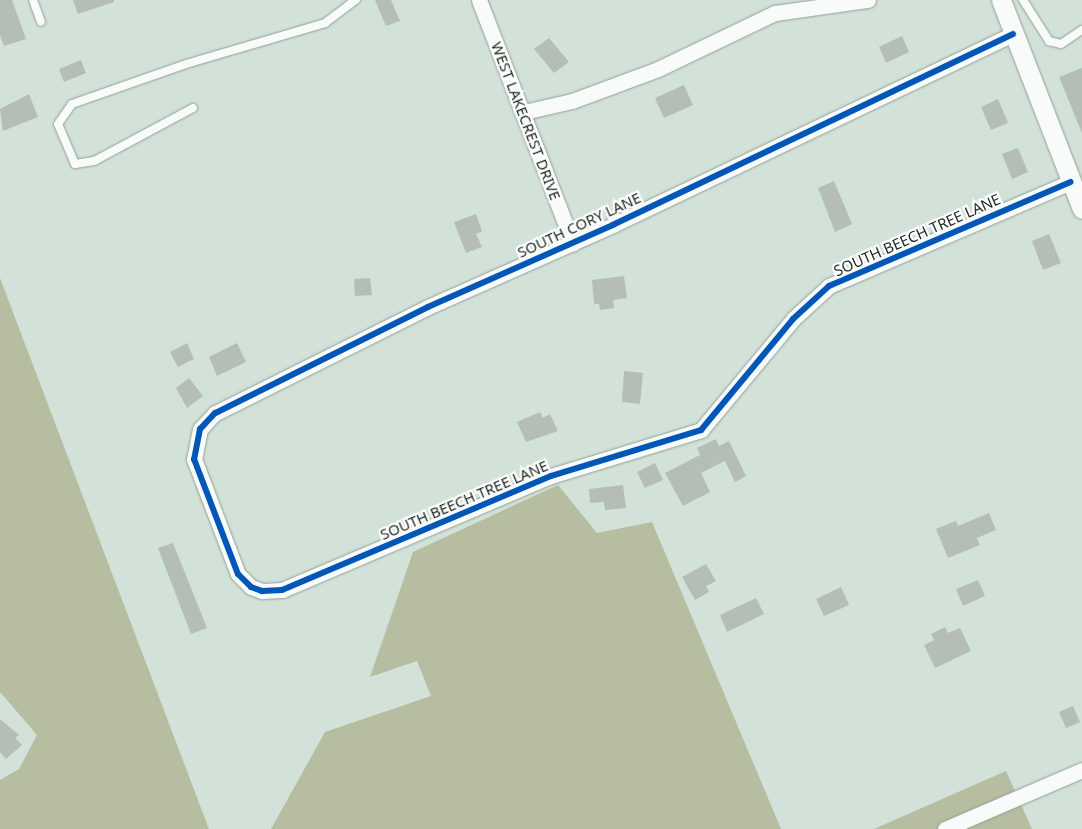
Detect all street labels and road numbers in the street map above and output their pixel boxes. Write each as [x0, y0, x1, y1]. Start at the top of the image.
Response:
street label: WEST LAKECREST DRIVE [487, 39, 565, 203]
street label: SOUTH CORY LANE [514, 189, 644, 261]
street label: SOUTH BEECH TREE LANE [831, 190, 1003, 280]
street label: SOUTH BEECH TREE LANE [377, 456, 551, 544]

